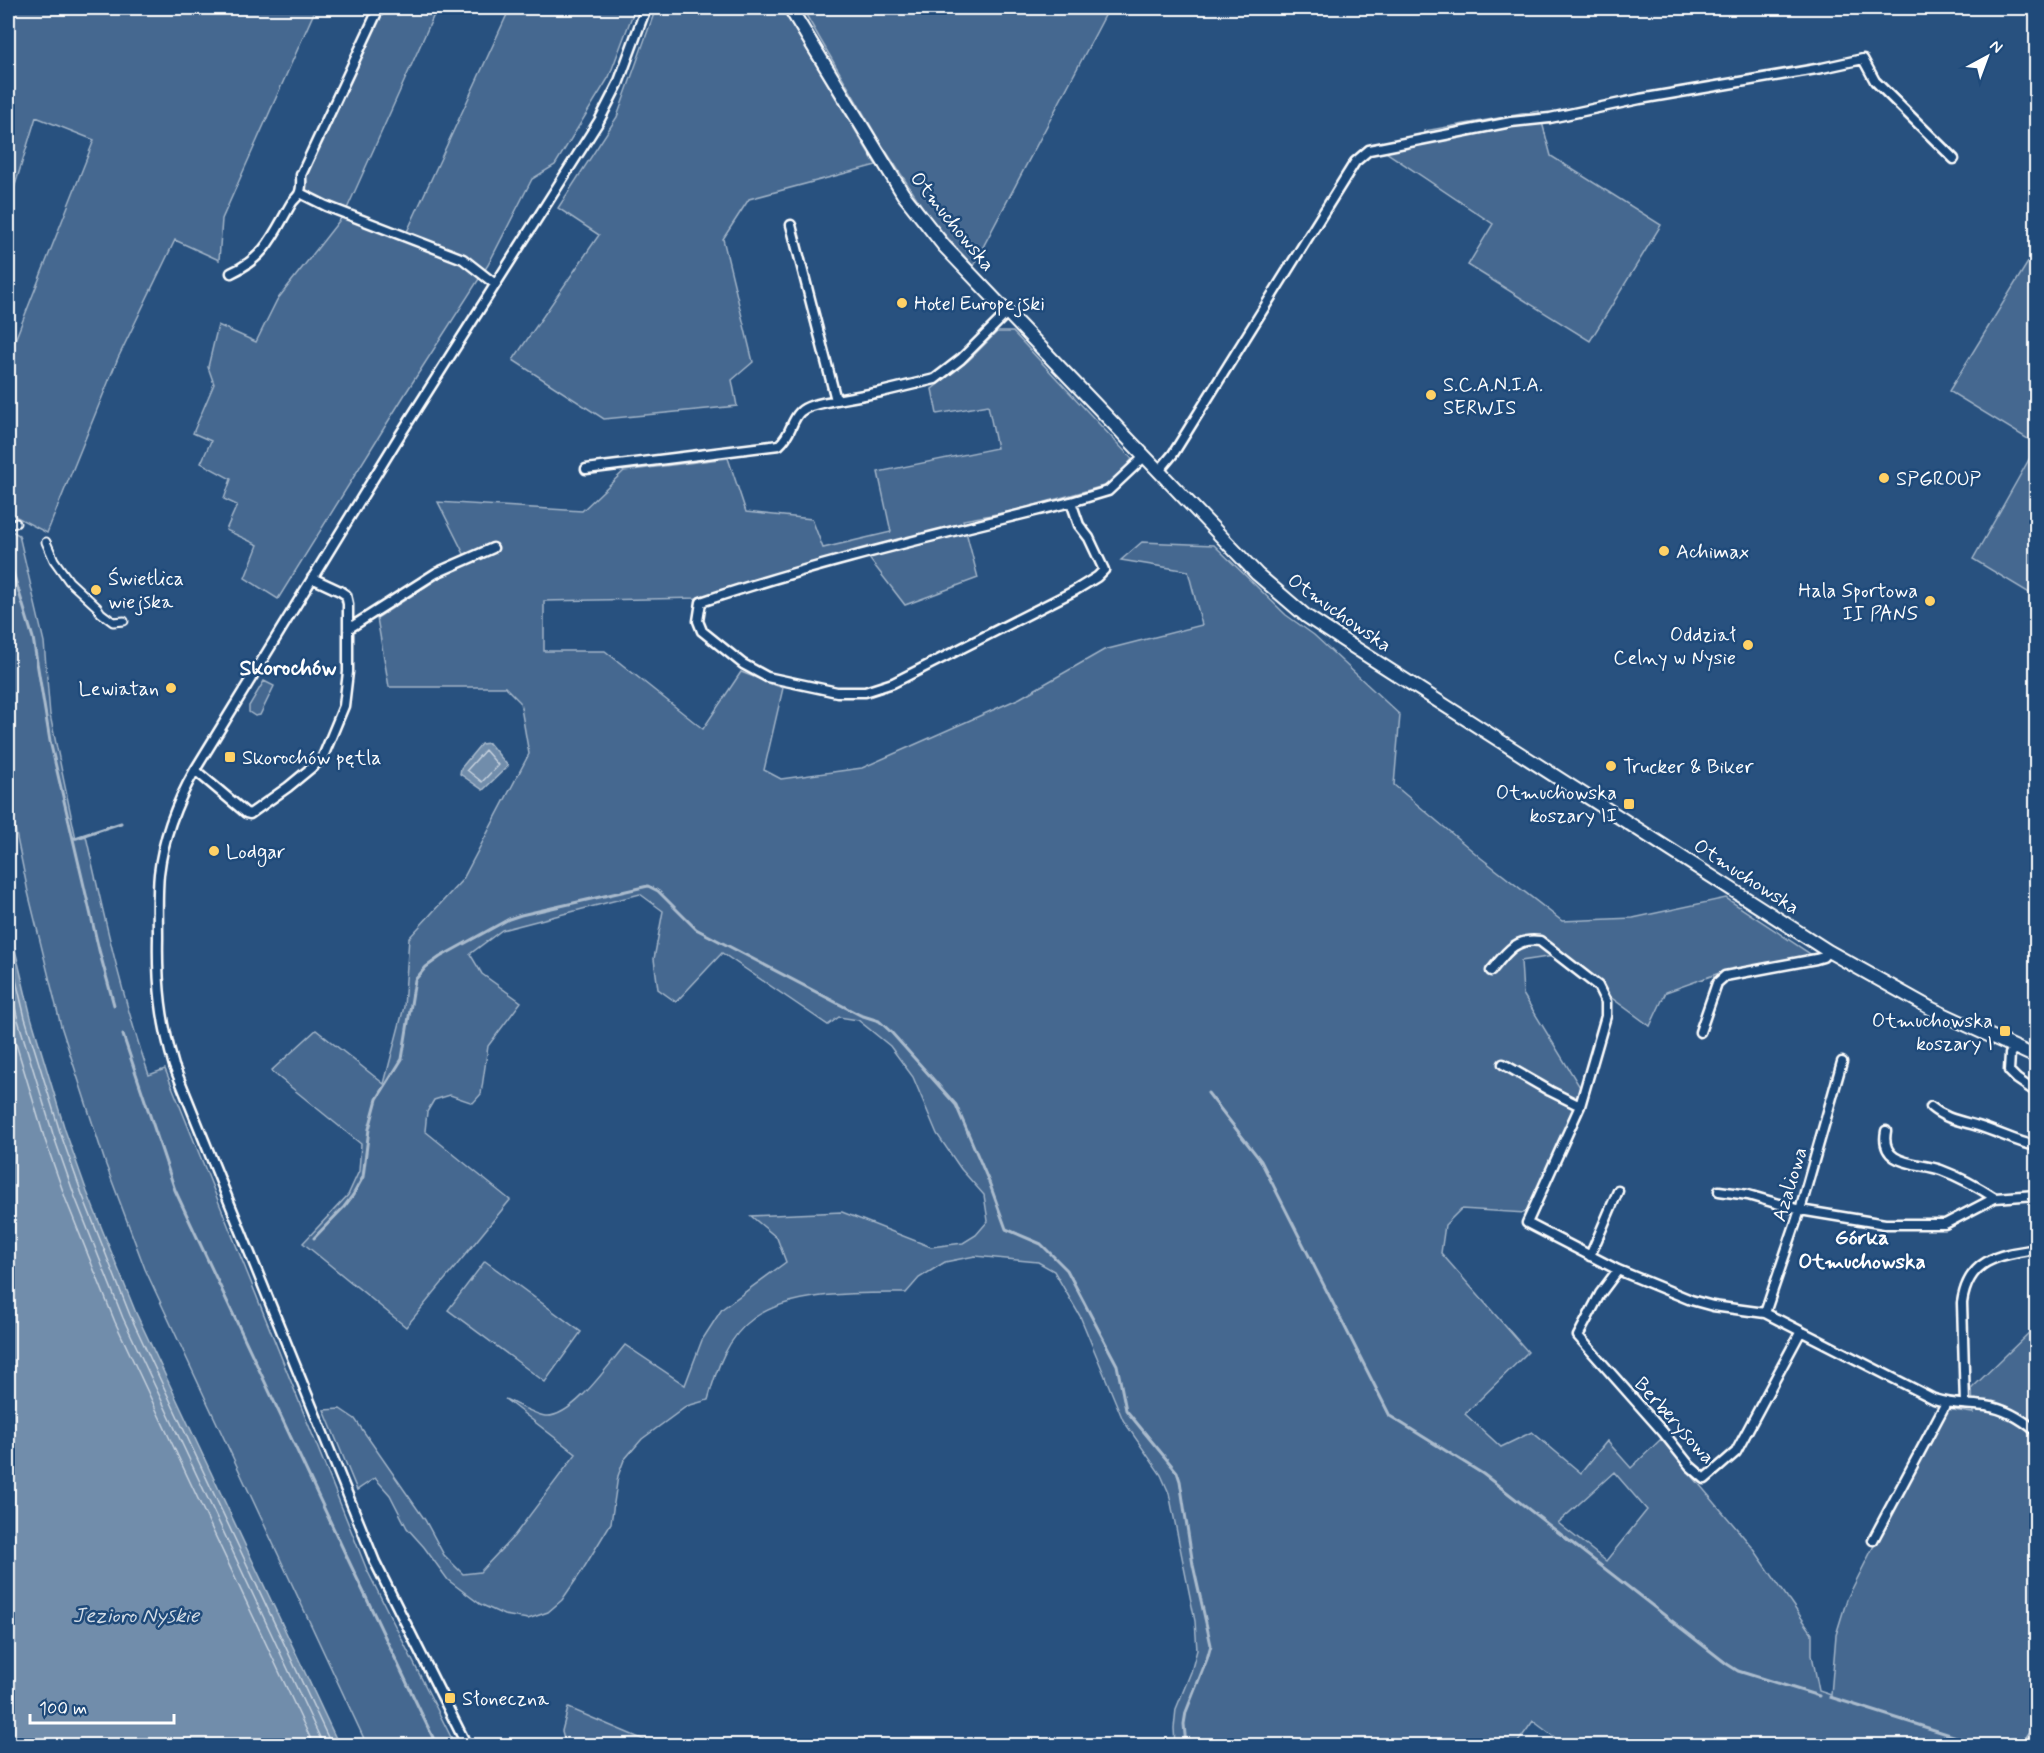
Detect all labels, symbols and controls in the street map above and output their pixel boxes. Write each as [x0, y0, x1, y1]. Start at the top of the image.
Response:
north arrow [1957, 27, 2017, 87]
text: N [1985, 35, 2007, 58]
street label: Otmuchowska [903, 166, 1000, 278]
place label: Hotel Europejski [914, 291, 1045, 318]
marker: Hotel Europejski [895, 296, 909, 310]
place label: S.C.A.N.I.A. SERWIS [1443, 372, 1543, 422]
marker: S.C.A.N.I.A. SERWIS [1424, 388, 1438, 402]
place label: SPGROUP [1896, 466, 1982, 493]
marker: SPGROUP [1877, 471, 1891, 485]
place label: Achimax [1676, 539, 1749, 566]
marker: Achimax [1657, 544, 1671, 558]
place label: Świetlica wiejska [108, 566, 184, 616]
street label: Otmuchowska [1282, 567, 1397, 659]
place label: Hala Sportowa II PANS [1798, 578, 1918, 628]
marker: Świetlica wiejska [89, 583, 103, 597]
marker: Hala Sportowa II PANS [1923, 594, 1937, 608]
place label: Oddział Celny w Nysie [1613, 622, 1736, 672]
marker: Oddział Celny w Nysie [1741, 638, 1755, 652]
district label: Skorochów [239, 655, 337, 683]
place label: Lewiatan [79, 676, 159, 703]
marker: Lewiatan [164, 681, 178, 695]
place label: Skorochów pętla [242, 745, 382, 772]
marker: Skorochów pętla [223, 750, 237, 764]
place label: Trucker & Biker [1623, 754, 1754, 781]
marker: Trucker & Biker [1604, 759, 1618, 773]
place label: Otmuchowska koszary II [1496, 780, 1617, 830]
marker: Otmuchowska koszary II [1622, 797, 1636, 811]
street label: Otmuchowska [1688, 833, 1804, 922]
place label: Lodgar [226, 839, 285, 867]
marker: Lodgar [207, 844, 221, 858]
place label: Otmuchowska koszary I [1872, 1008, 1993, 1058]
marker: Otmuchowska koszary I [1998, 1024, 2012, 1038]
street label: Azaliowa [1766, 1144, 1815, 1225]
district label: Górka Otmuchowska [1798, 1224, 1926, 1276]
street label: Berberysowa [1627, 1372, 1720, 1470]
water label: Jezioro Nyskie [73, 1602, 201, 1630]
place label: Słoneczna [462, 1686, 550, 1713]
scale bar [30, 1687, 174, 1725]
marker: Słoneczna [443, 1691, 457, 1705]
text: 100 m [39, 1697, 87, 1721]

